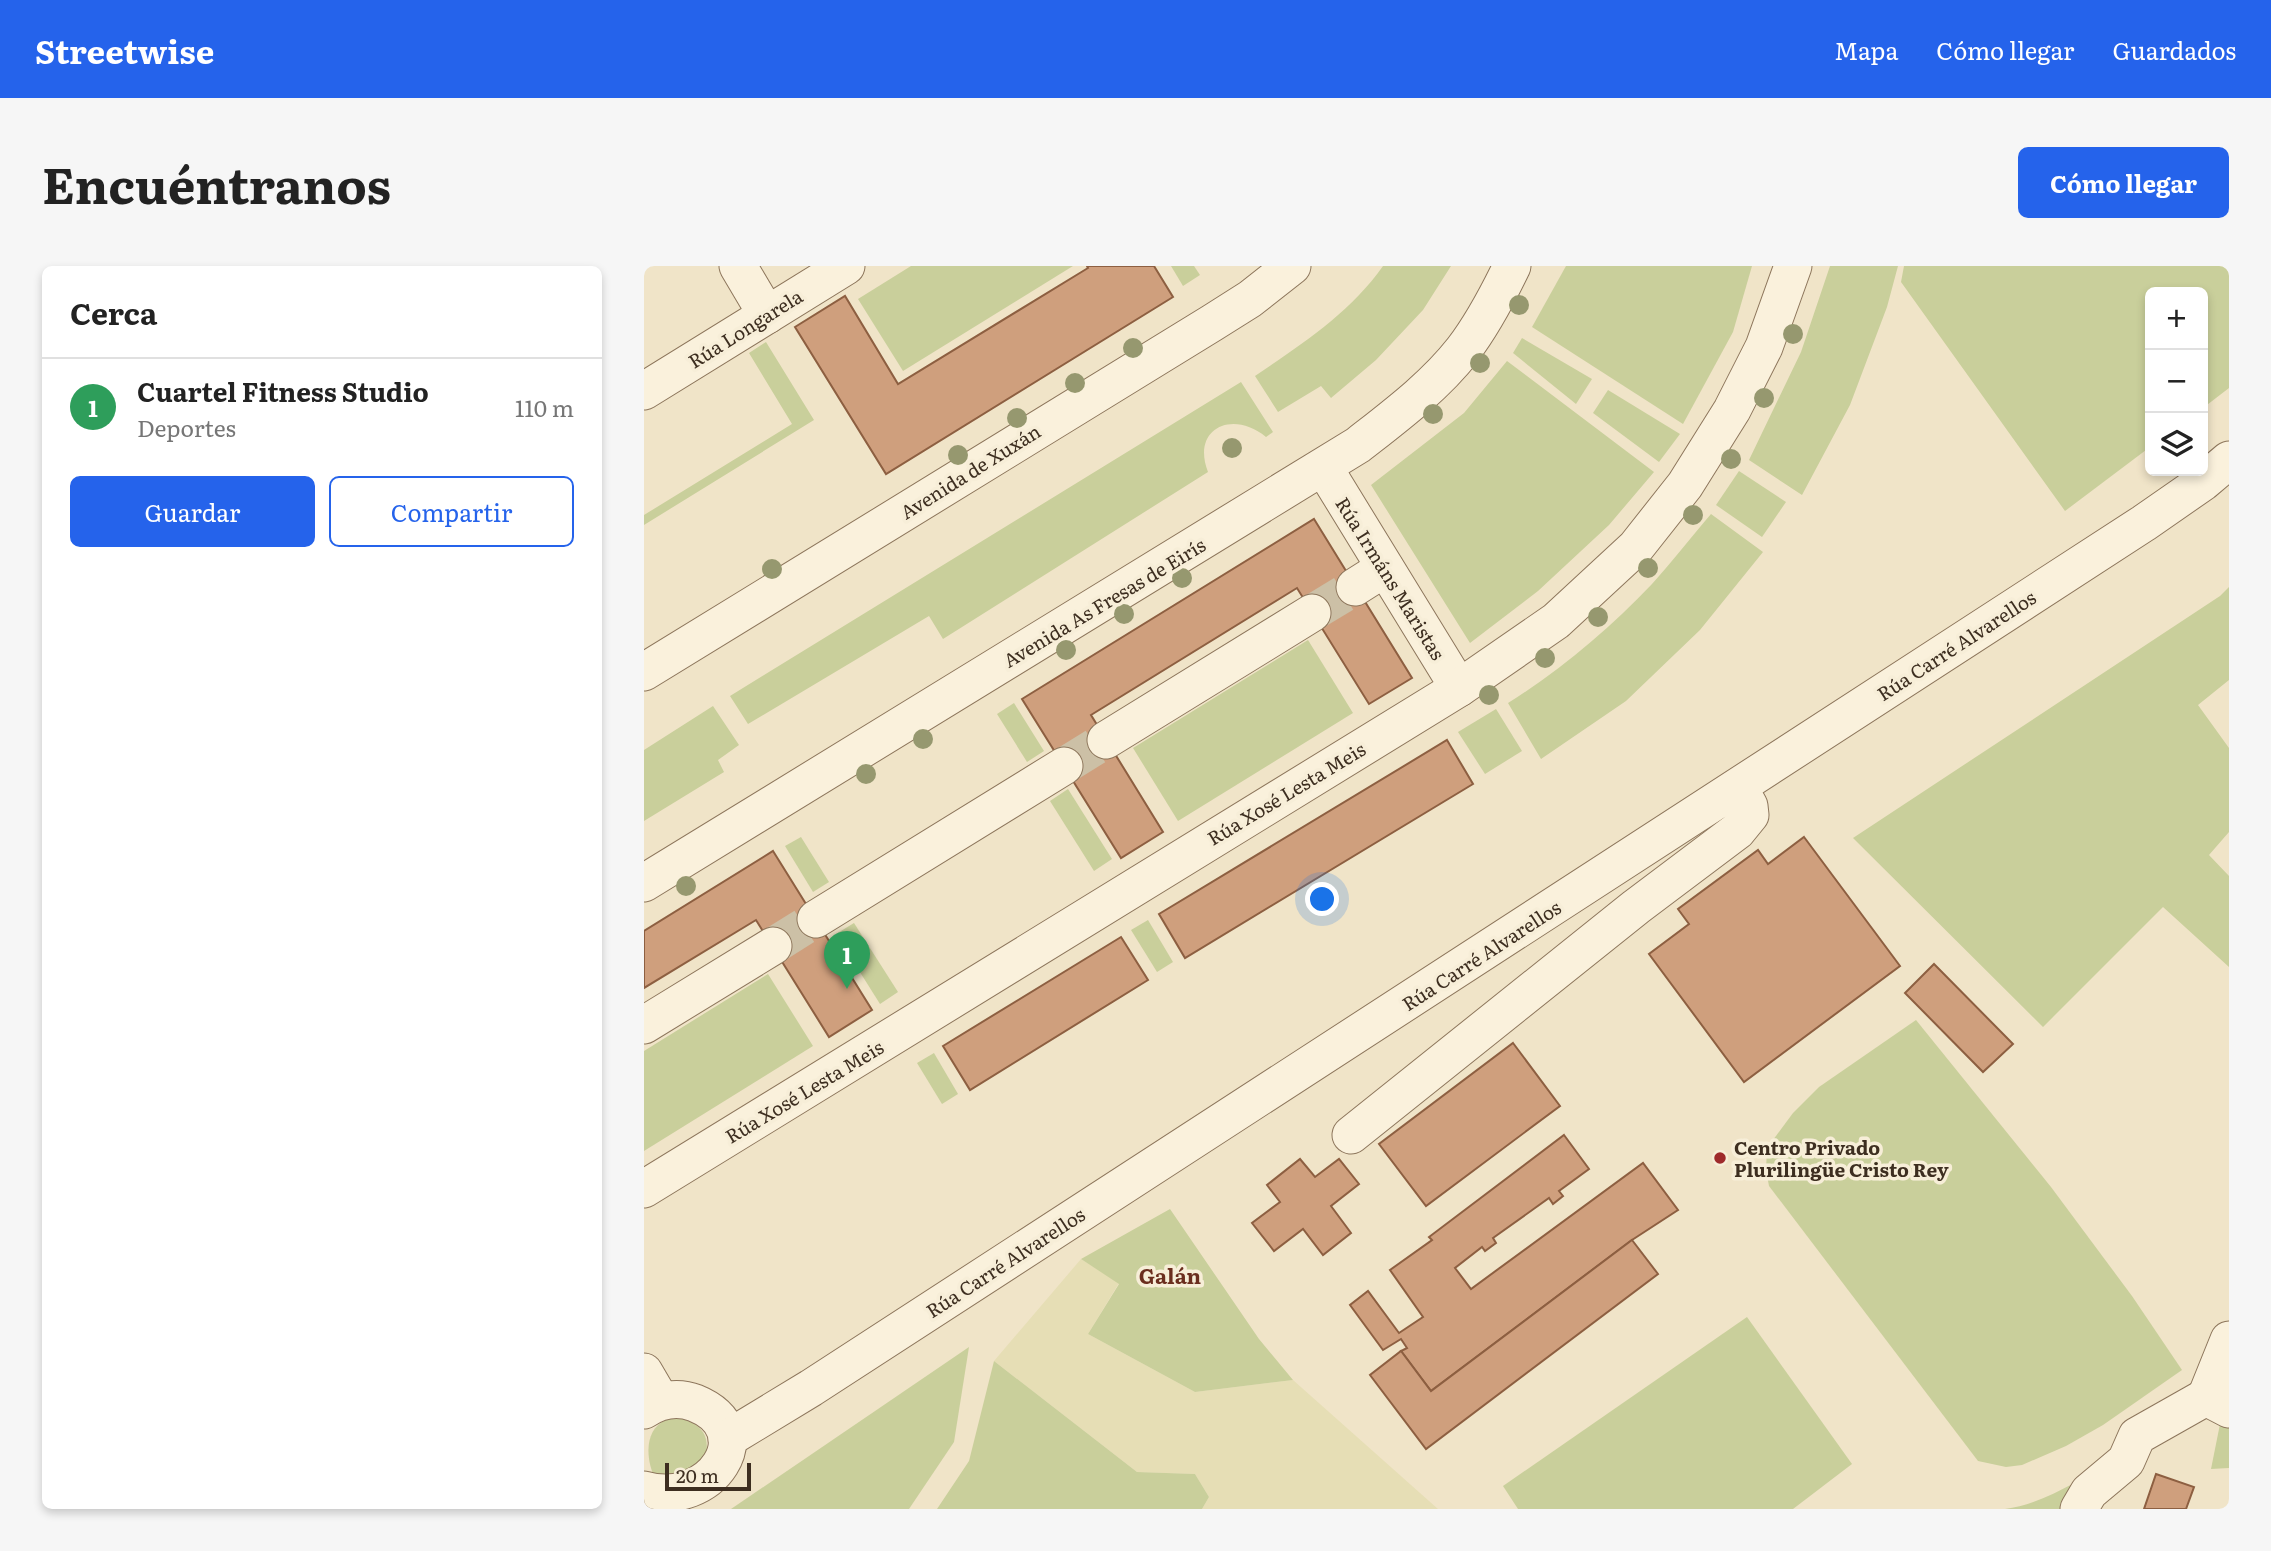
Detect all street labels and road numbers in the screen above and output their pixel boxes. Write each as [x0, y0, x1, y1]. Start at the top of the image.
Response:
street label: Rúa Longarela [682, 281, 808, 374]
street label: Avenida de Xuxán [894, 417, 1046, 525]
street label: Rúa Irmáns Maristas [1329, 491, 1453, 665]
street label: Avenida As Fresas de Eirís [997, 530, 1211, 674]
street label: Rúa Carré Alvarellos [1871, 583, 2041, 707]
street label: Rúa Xosé Lesta Meis [1201, 734, 1371, 851]
street label: Rúa Carré Alvarellos [1396, 893, 1566, 1017]
street label: Rúa Xosé Lesta Meis [719, 1032, 889, 1149]
street label: Rúa Carré Alvarellos [920, 1200, 1090, 1324]

